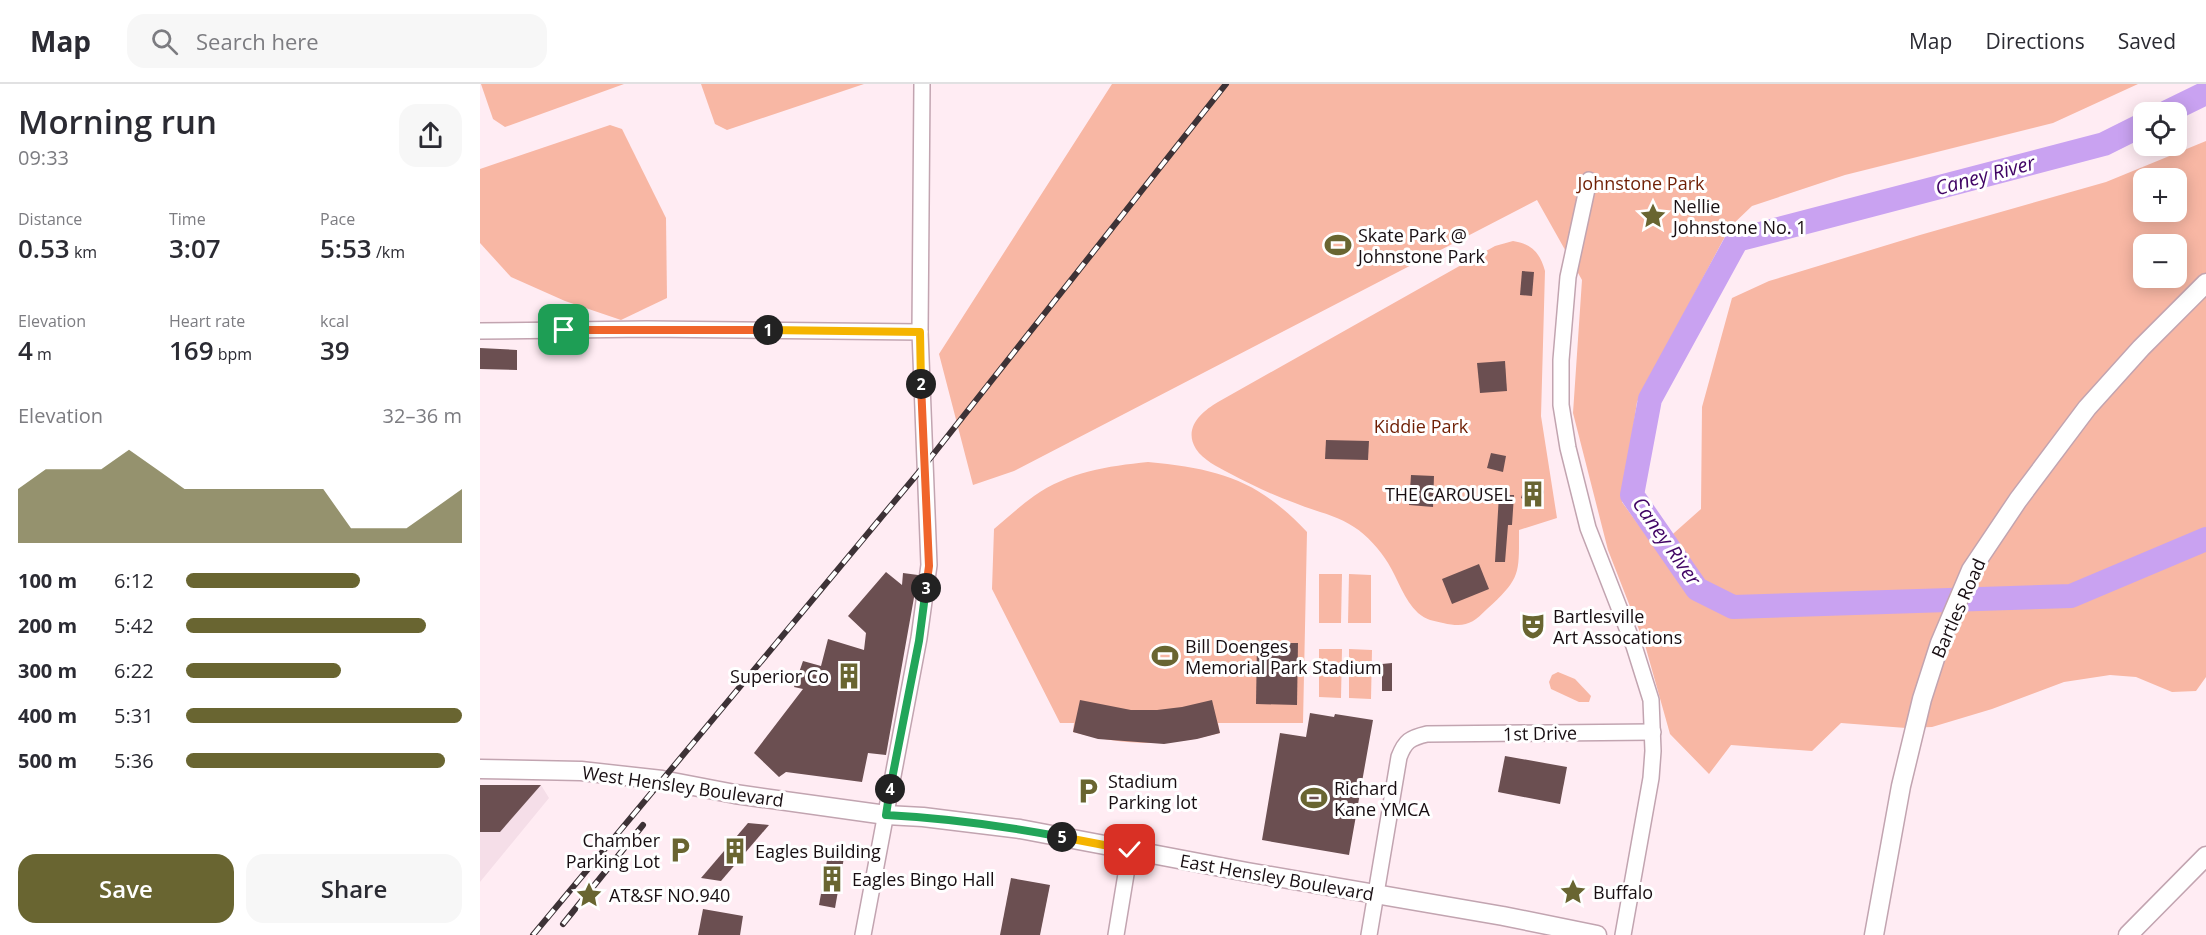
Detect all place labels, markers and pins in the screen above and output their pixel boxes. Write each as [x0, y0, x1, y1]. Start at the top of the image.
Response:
place label: Nellie Johnstone No. 1 [1671, 194, 1806, 239]
place icon: Nellie Johnstone No. 1 [1638, 201, 1668, 231]
place label: Skate Park @ Johnstone Park [1356, 223, 1486, 268]
sports icon: Skate Park @ Johnstone Park [1323, 230, 1353, 260]
pin [538, 304, 589, 355]
pin: 1 [753, 315, 783, 345]
pin: 2 [906, 369, 936, 399]
building icon: THE CAROUSEL [1518, 479, 1548, 509]
place label: THE CAROUSEL [1385, 482, 1513, 506]
pin: 3 [911, 573, 941, 603]
place label: Bartlesville Art Assocations [1553, 604, 1682, 649]
theatre icon: Bartlesville Art Assocations [1518, 611, 1548, 641]
place label: Bill Doenges Memorial Park Stadium [1185, 634, 1382, 679]
sports icon: Bill Doenges Memorial Park Stadium [1150, 641, 1180, 671]
building icon: Superior Co [834, 661, 864, 691]
place label: Superior Co [730, 664, 829, 688]
place label: Stadium Parking lot [1108, 769, 1197, 814]
pin: 4 [875, 774, 905, 804]
parking icon: Stadium Parking lot [1073, 776, 1103, 806]
place label: Richard Kane YMCA [1334, 776, 1430, 821]
sports icon: Richard Kane YMCA [1299, 783, 1329, 813]
pin: 5 [1047, 822, 1077, 852]
pin [1104, 824, 1155, 875]
place label: Chamber Parking Lot [566, 828, 661, 873]
parking icon: Chamber Parking Lot [665, 835, 695, 865]
building icon: Eagles Building [720, 836, 750, 866]
place label: Eagles Building [755, 839, 881, 863]
building icon: Eagles Bingo Hall [817, 864, 847, 894]
place label: Eagles Bingo Hall [852, 867, 995, 891]
place icon: Buffalo [1558, 877, 1588, 907]
place icon: AT&SF NO.940 [574, 880, 604, 910]
place label: Buffalo [1593, 880, 1653, 904]
place label: AT&SF NO.940 [609, 883, 730, 907]

